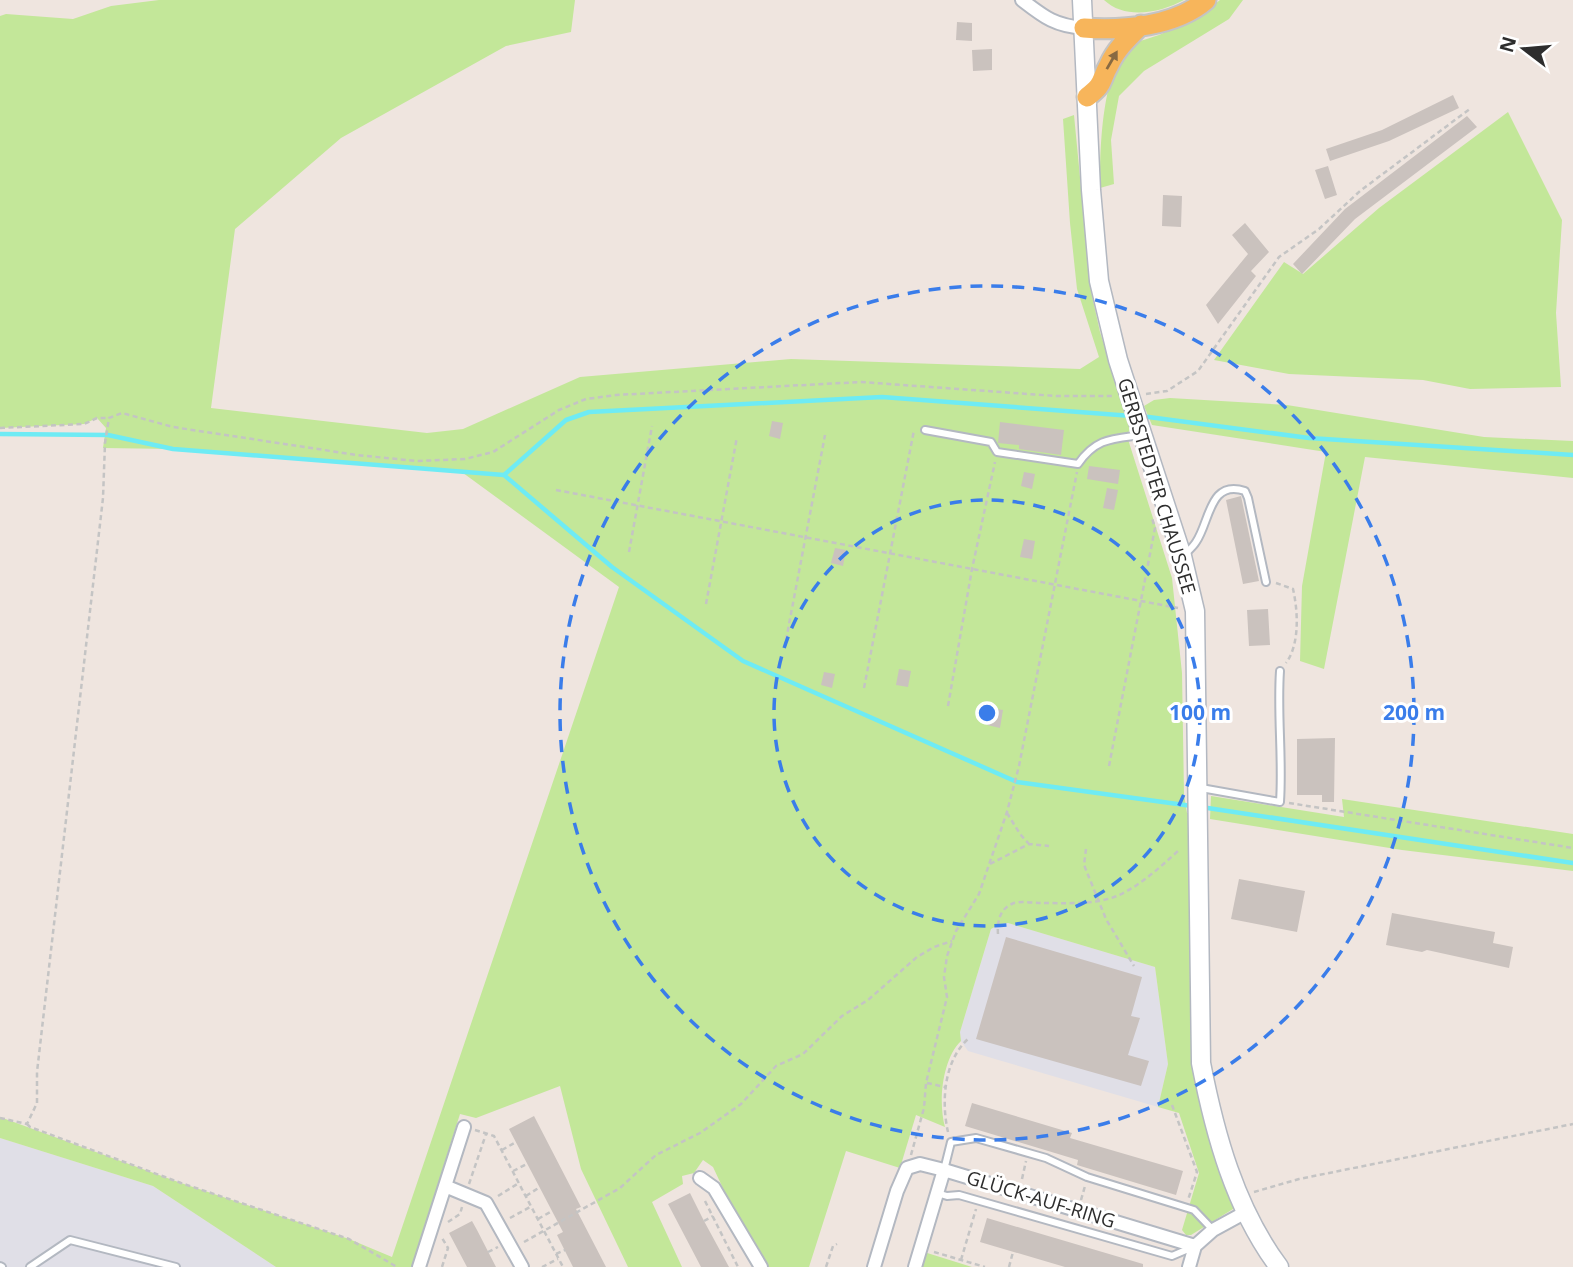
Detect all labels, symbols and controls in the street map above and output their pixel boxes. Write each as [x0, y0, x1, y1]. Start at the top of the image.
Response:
north arrow [1489, 14, 1559, 84]
text: N [1493, 33, 1522, 55]
one-way arrow [1106, 51, 1119, 70]
street label: GERBSTEDTER CHAUSSEE [1112, 375, 1202, 597]
text: 100 m [1169, 698, 1231, 726]
text: 200 m [1383, 698, 1445, 726]
centre of rings [975, 701, 999, 725]
street label: GLÜCK-AUF-RING [963, 1164, 1119, 1234]

